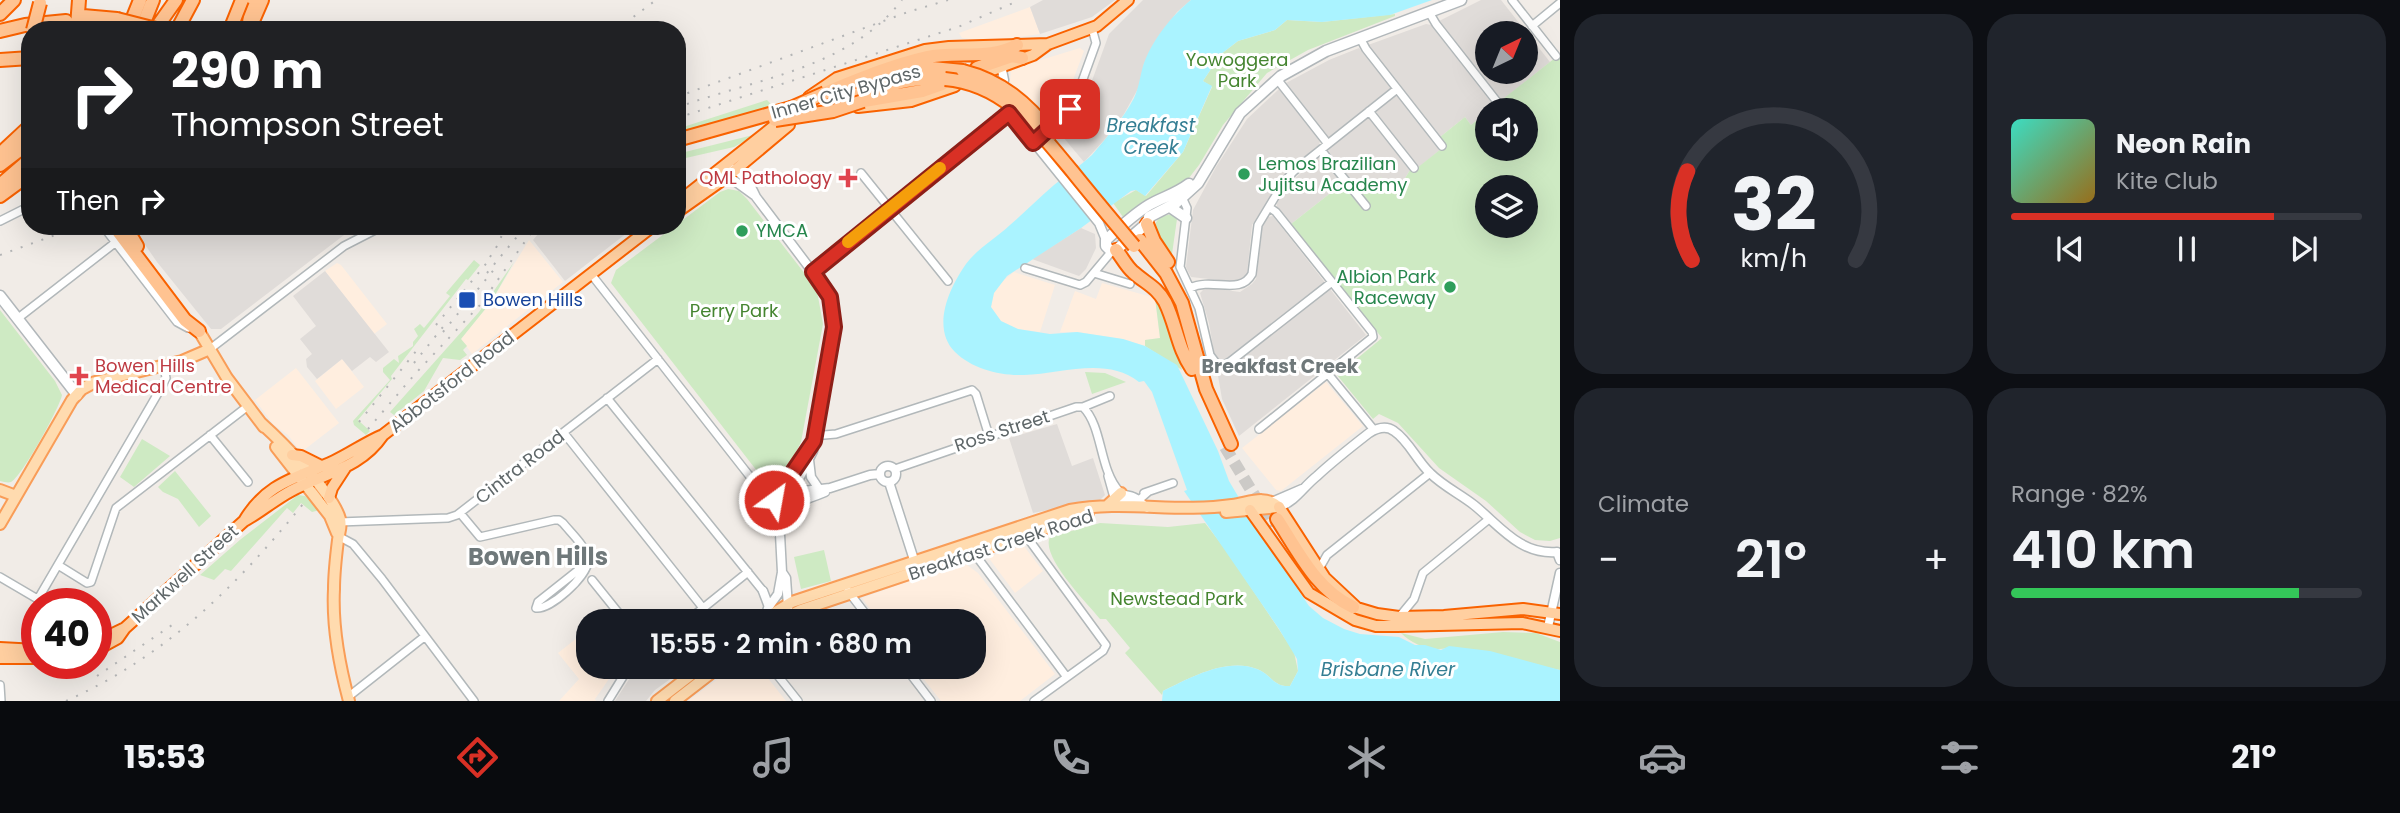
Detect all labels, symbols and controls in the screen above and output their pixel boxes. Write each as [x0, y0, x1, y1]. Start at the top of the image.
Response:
north arrow [1475, 21, 1538, 84]
map controls [1475, 21, 1538, 238]
text: 290 m [171, 37, 323, 105]
park label: Yowoggera Park [1186, 47, 1288, 93]
icon: right [56, 49, 147, 140]
street label: Inner City Bypass [768, 58, 923, 125]
pin [1040, 79, 1100, 139]
icon: arrive [1051, 90, 1089, 128]
button: sound [1475, 98, 1538, 161]
text: Thompson Street [171, 102, 444, 147]
water label: Breakfast Creek [1106, 112, 1197, 161]
text: Neon Rain [2116, 126, 2251, 162]
place label: Lemos Brazilian Jujitsu Academy [1258, 151, 1407, 197]
text: 32 [1731, 154, 1816, 255]
place label: QML Pathology [699, 165, 832, 190]
text: Kite Club [2116, 165, 2218, 197]
marker: Lemos Brazilian Jujitsu Academy [1236, 166, 1252, 182]
marker: QML Pathology [838, 168, 858, 188]
button: layers [1475, 175, 1538, 238]
icon: right [133, 182, 171, 220]
text: Then [56, 183, 119, 219]
place label: YMCA [756, 218, 808, 243]
marker: YMCA [734, 223, 750, 239]
icon: previous [2051, 230, 2089, 268]
icon: pause [2168, 230, 2206, 268]
icon: next [2285, 230, 2323, 268]
text: km/h [1740, 241, 1807, 276]
place label: Albion Park Raceway [1336, 264, 1437, 310]
marker: Albion Park Raceway [1442, 279, 1458, 295]
place label: Bowen Hills [483, 287, 583, 312]
marker: Bowen Hills [457, 290, 477, 310]
park label: Perry Park [690, 298, 779, 323]
street label: Abbotsford Road [384, 325, 519, 438]
place label: Bowen Hills Medical Centre [95, 353, 232, 399]
district label: Breakfast Creek [1202, 353, 1359, 380]
marker: Bowen Hills Medical Centre [69, 366, 89, 386]
street label: Ross Street [951, 403, 1053, 458]
street label: Cintra Road [470, 424, 570, 509]
position arrow [737, 463, 811, 537]
text: Range · 82% [2011, 478, 2147, 510]
text: Climate [1598, 488, 1689, 520]
street label: Breakfast Creek Road [905, 503, 1096, 586]
text: 410 km [2011, 513, 2195, 586]
street label: Markwell Street [126, 519, 244, 628]
text: 21° [1735, 523, 1807, 596]
text: − [1598, 533, 1619, 586]
text: + [1923, 533, 1949, 586]
district label: Bowen Hills [468, 540, 608, 573]
park label: Newstead Park [1110, 586, 1244, 611]
speed limit sign: 40 [21, 588, 112, 679]
text: 15:55 · 2 min · 680 m [650, 626, 912, 662]
water label: Brisbane River [1321, 656, 1456, 683]
icon: directions [453, 733, 502, 782]
icon: music [749, 733, 798, 782]
icon: phone [1046, 733, 1095, 782]
icon: climate [1342, 733, 1391, 782]
icon: car [1638, 733, 1687, 782]
icon: filters [1935, 733, 1984, 782]
text: 15:53 [124, 734, 206, 779]
text: 21° [2231, 734, 2276, 779]

